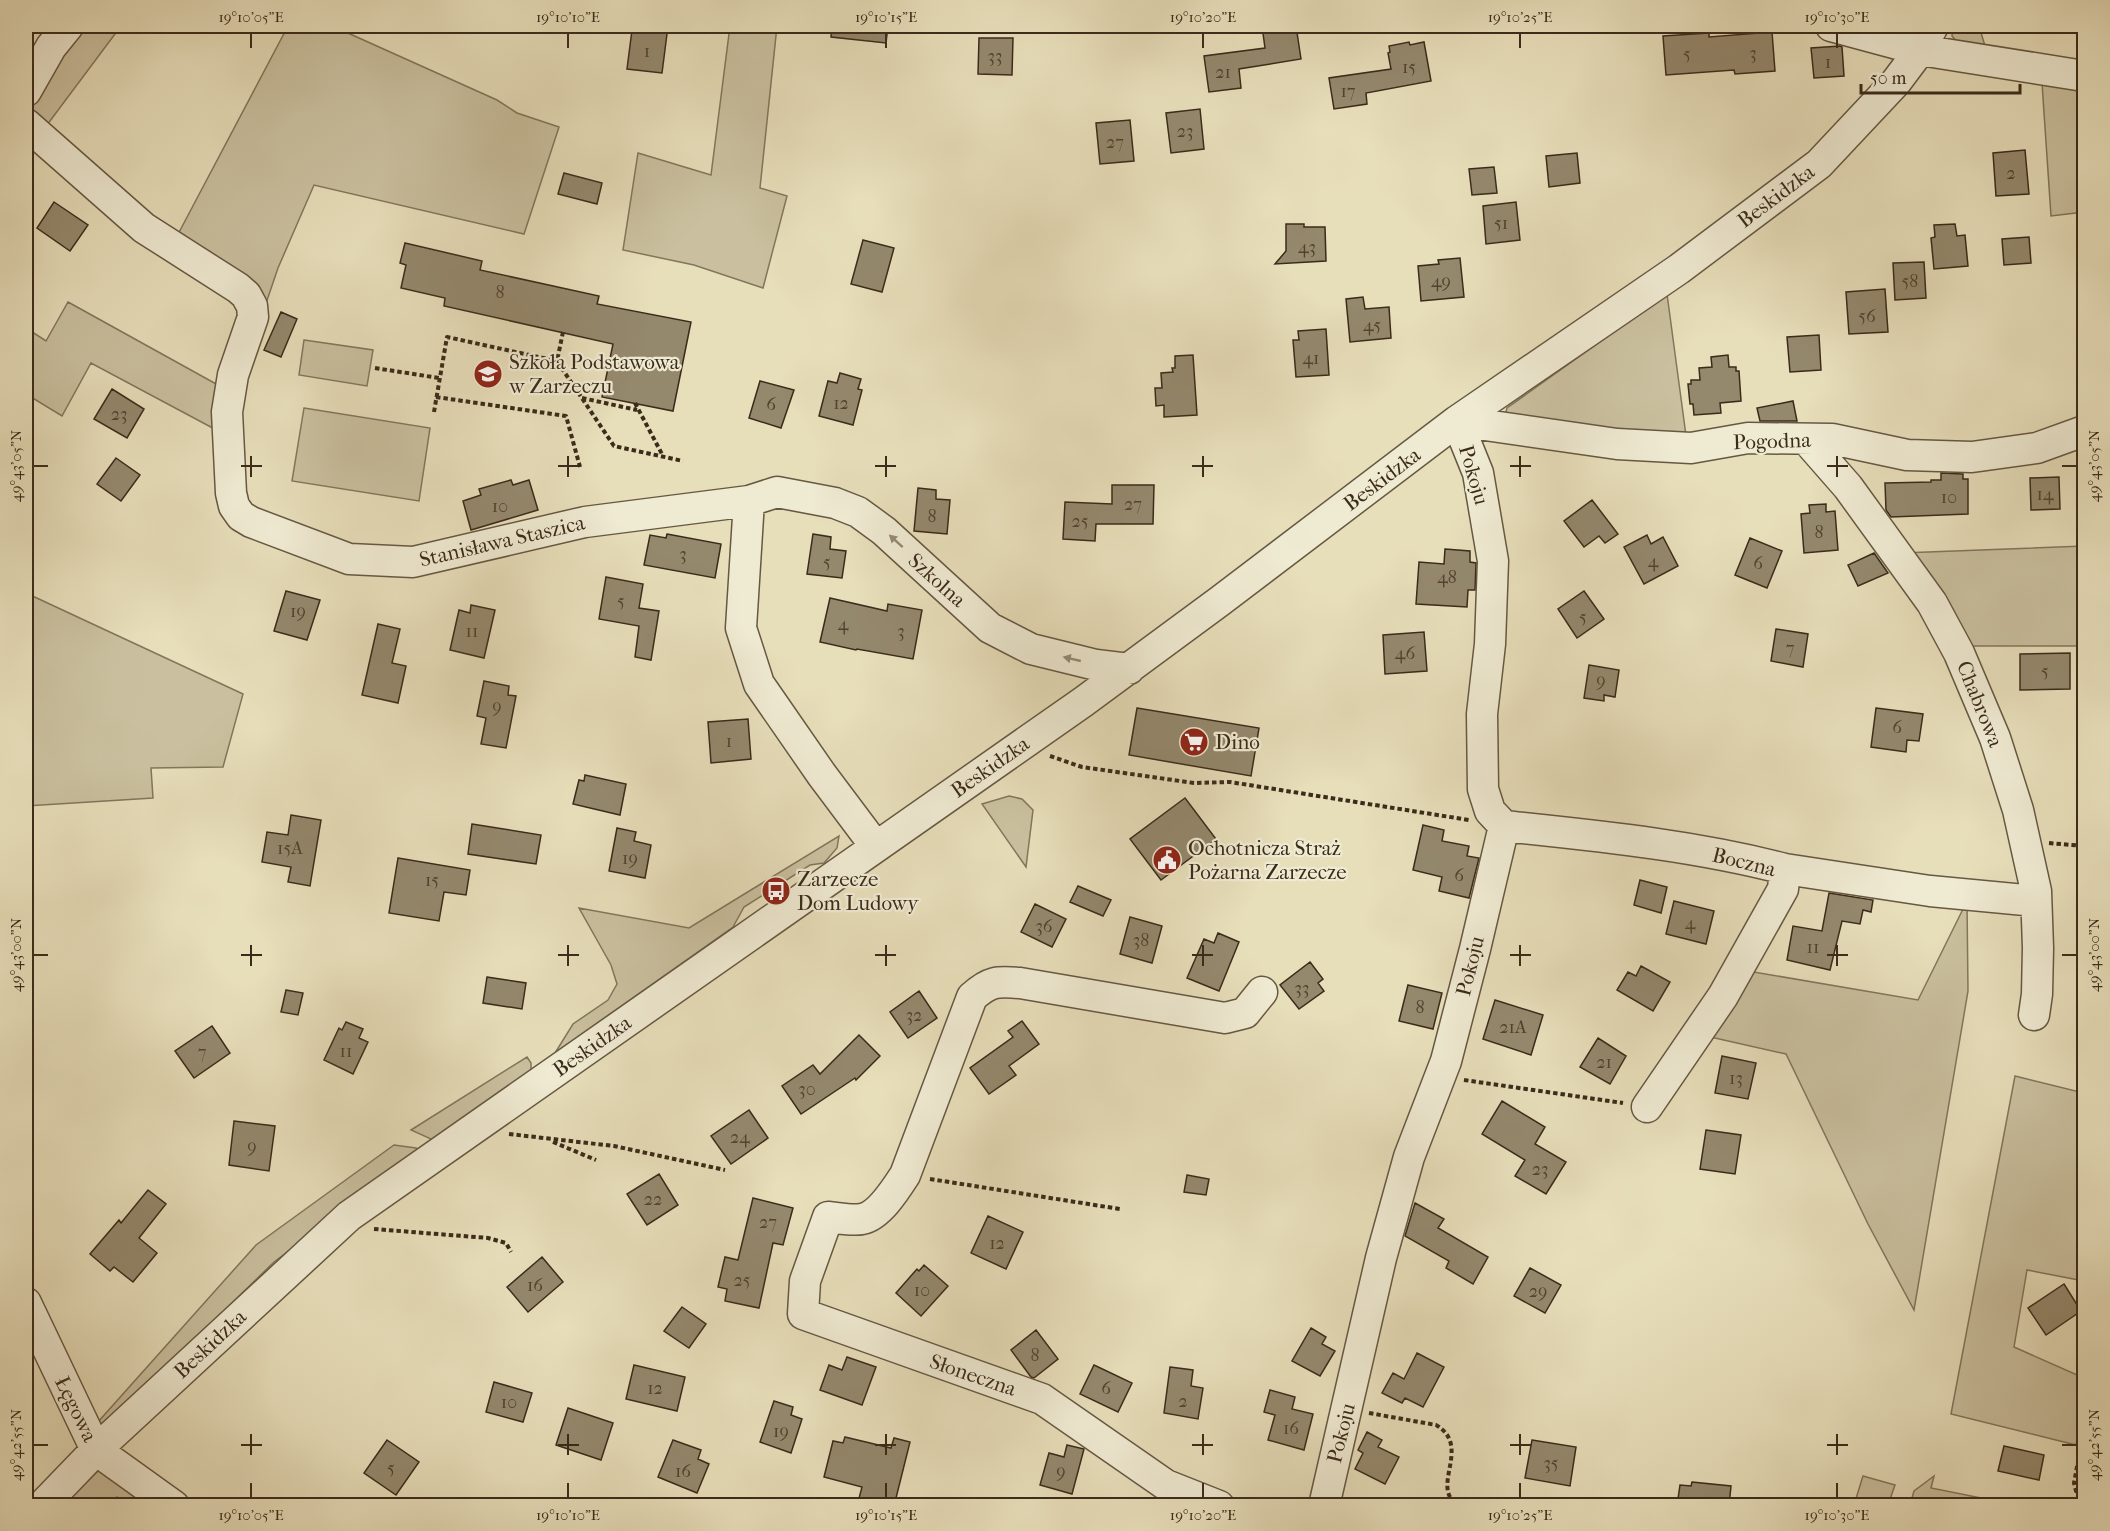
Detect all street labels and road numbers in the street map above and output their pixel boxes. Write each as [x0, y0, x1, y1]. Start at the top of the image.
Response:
street label: Beskidzka [1733, 159, 1819, 233]
street label: Pogodna [1733, 428, 1812, 454]
street label: Beskidzka [1339, 442, 1425, 516]
street label: Pokoju [1454, 442, 1494, 508]
street label: Stanisława Staszica [417, 510, 587, 572]
street label: Szkolna [903, 548, 971, 612]
street label: Chabrowa [1952, 657, 2008, 751]
street label: Beskidzka [946, 731, 1034, 803]
street label: Boczna [1710, 843, 1779, 882]
street label: Pokoju [1451, 933, 1489, 999]
street label: Beskidzka [548, 1010, 636, 1082]
street label: Beskidzka [169, 1304, 251, 1383]
street label: Słoneczna [927, 1349, 1020, 1401]
street label: Łęgowa [50, 1372, 102, 1446]
street label: Pokoju [1322, 1400, 1360, 1466]

